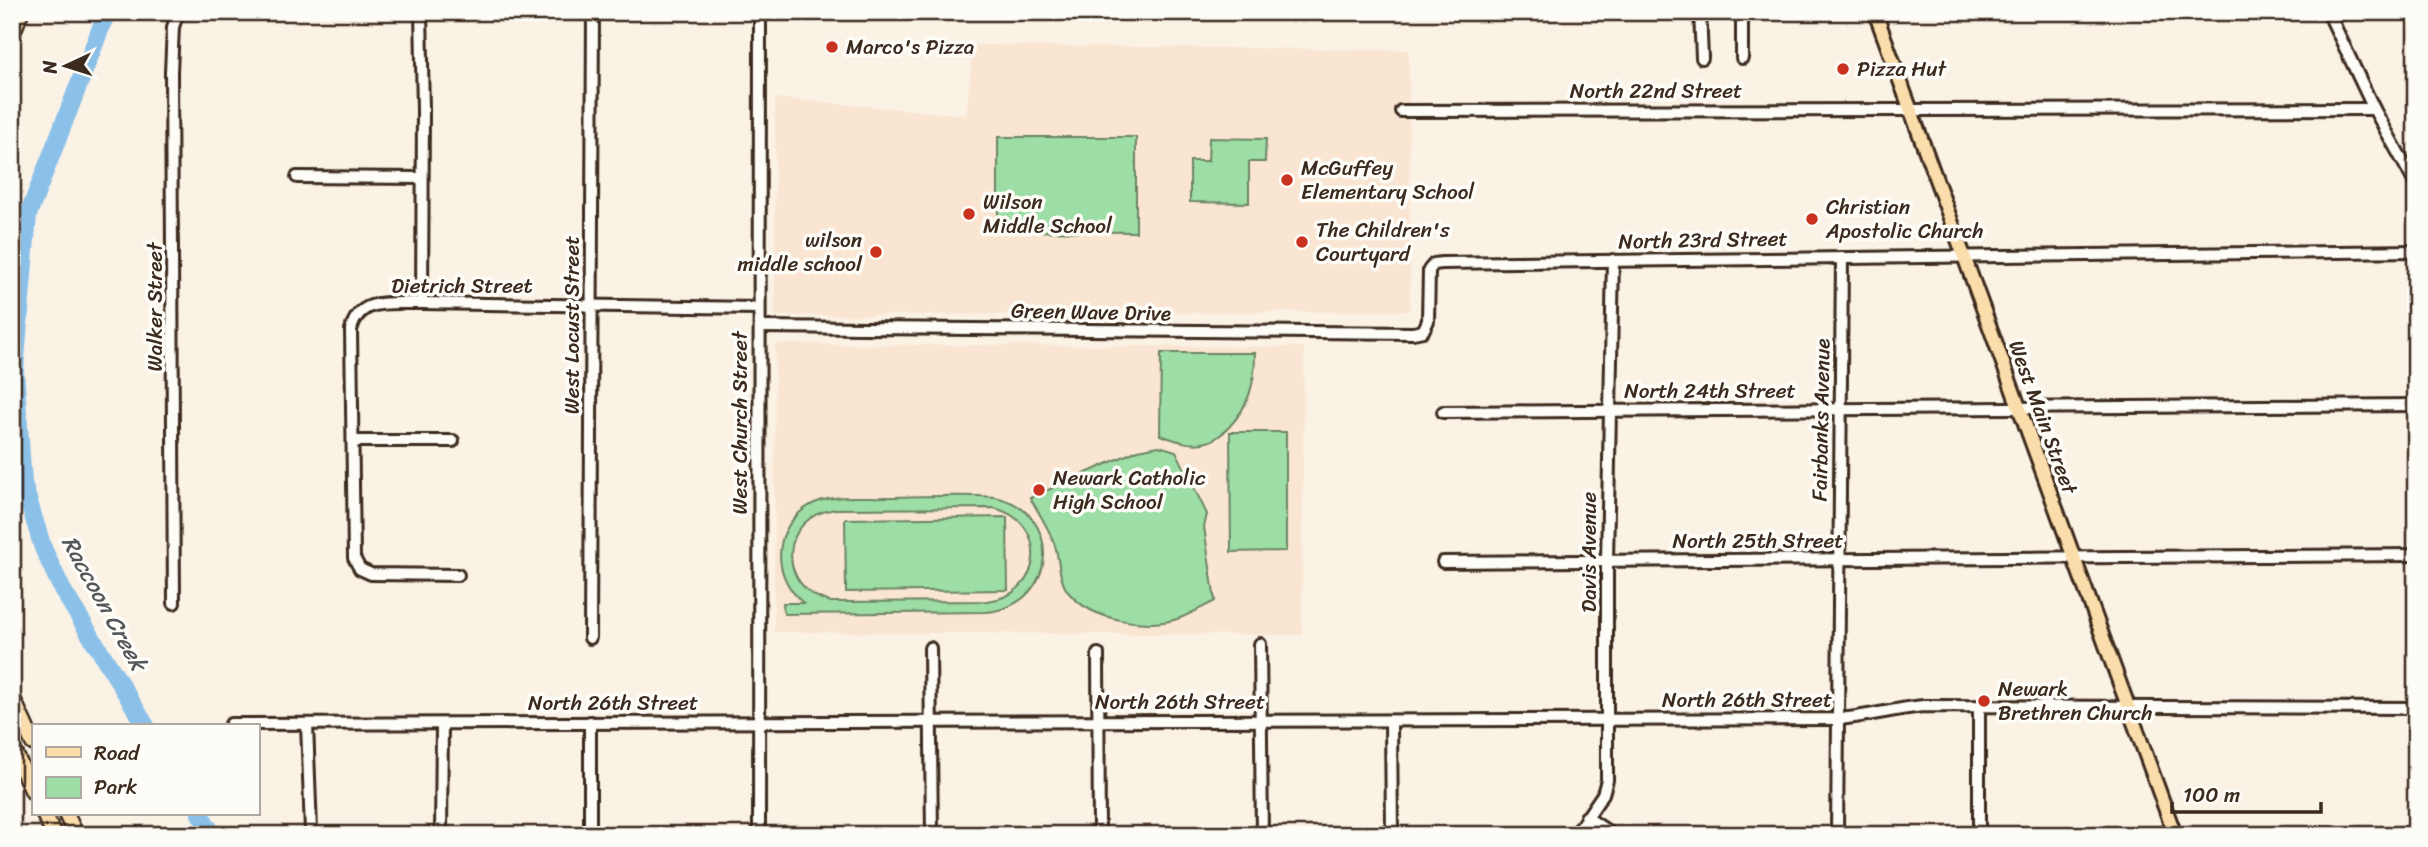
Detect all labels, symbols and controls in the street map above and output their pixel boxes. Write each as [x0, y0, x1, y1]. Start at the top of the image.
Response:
place label: Marco's Pizza [846, 28, 975, 66]
north arrow [32, 32, 102, 102]
marker: Marco's Pizza [824, 39, 840, 55]
place label: Pizza Hut [1857, 50, 1948, 88]
text: N [33, 59, 67, 76]
marker: Pizza Hut [1835, 61, 1851, 77]
street label: North 22nd Street [1570, 72, 1742, 110]
place label: McGuffey Elementary School [1301, 149, 1475, 211]
marker: McGuffey Elementary School [1279, 172, 1295, 188]
place label: Wilson Middle School [983, 183, 1113, 245]
place label: Christian Apostolic Church [1825, 188, 1984, 250]
marker: Wilson Middle School [961, 206, 977, 222]
place label: The Children's Courtyard [1316, 211, 1450, 273]
marker: Christian Apostolic Church [1804, 211, 1820, 227]
street label: North 23rd Street [1618, 220, 1788, 260]
place label: wilson middle school [738, 221, 863, 283]
marker: The Children's Courtyard [1294, 234, 1310, 250]
street label: West Locust Street [553, 236, 591, 414]
street label: Walker Street [136, 241, 174, 372]
marker: wilson middle school [868, 244, 884, 260]
street label: Dietrich Street [391, 267, 533, 305]
street label: Green Wave Drive [1011, 292, 1171, 332]
street label: West Church Street [721, 330, 759, 515]
street label: West Main Street [1998, 335, 2089, 501]
street label: Fairbanks Avenue [1801, 338, 1841, 502]
street label: North 24th Street [1624, 372, 1796, 410]
place label: Newark Catholic High School [1053, 459, 1206, 521]
marker: Newark Catholic High School [1031, 482, 1047, 498]
street label: Davis Avenue [1570, 491, 1608, 612]
street label: North 25th Street [1672, 522, 1844, 560]
water label: Raccoon Creek [50, 528, 160, 681]
place label: Newark Brethren Church [1998, 670, 2152, 732]
street label: North 26th Street [1662, 681, 1832, 719]
street label: North 26th Street [1095, 683, 1265, 721]
street label: North 26th Street [528, 684, 698, 722]
marker: Newark Brethren Church [1976, 693, 1992, 709]
legend [32, 724, 259, 816]
text: Road [94, 734, 141, 772]
text: Park [94, 768, 137, 806]
scale bar [2172, 770, 2321, 814]
text: 100 m [2183, 776, 2240, 814]

